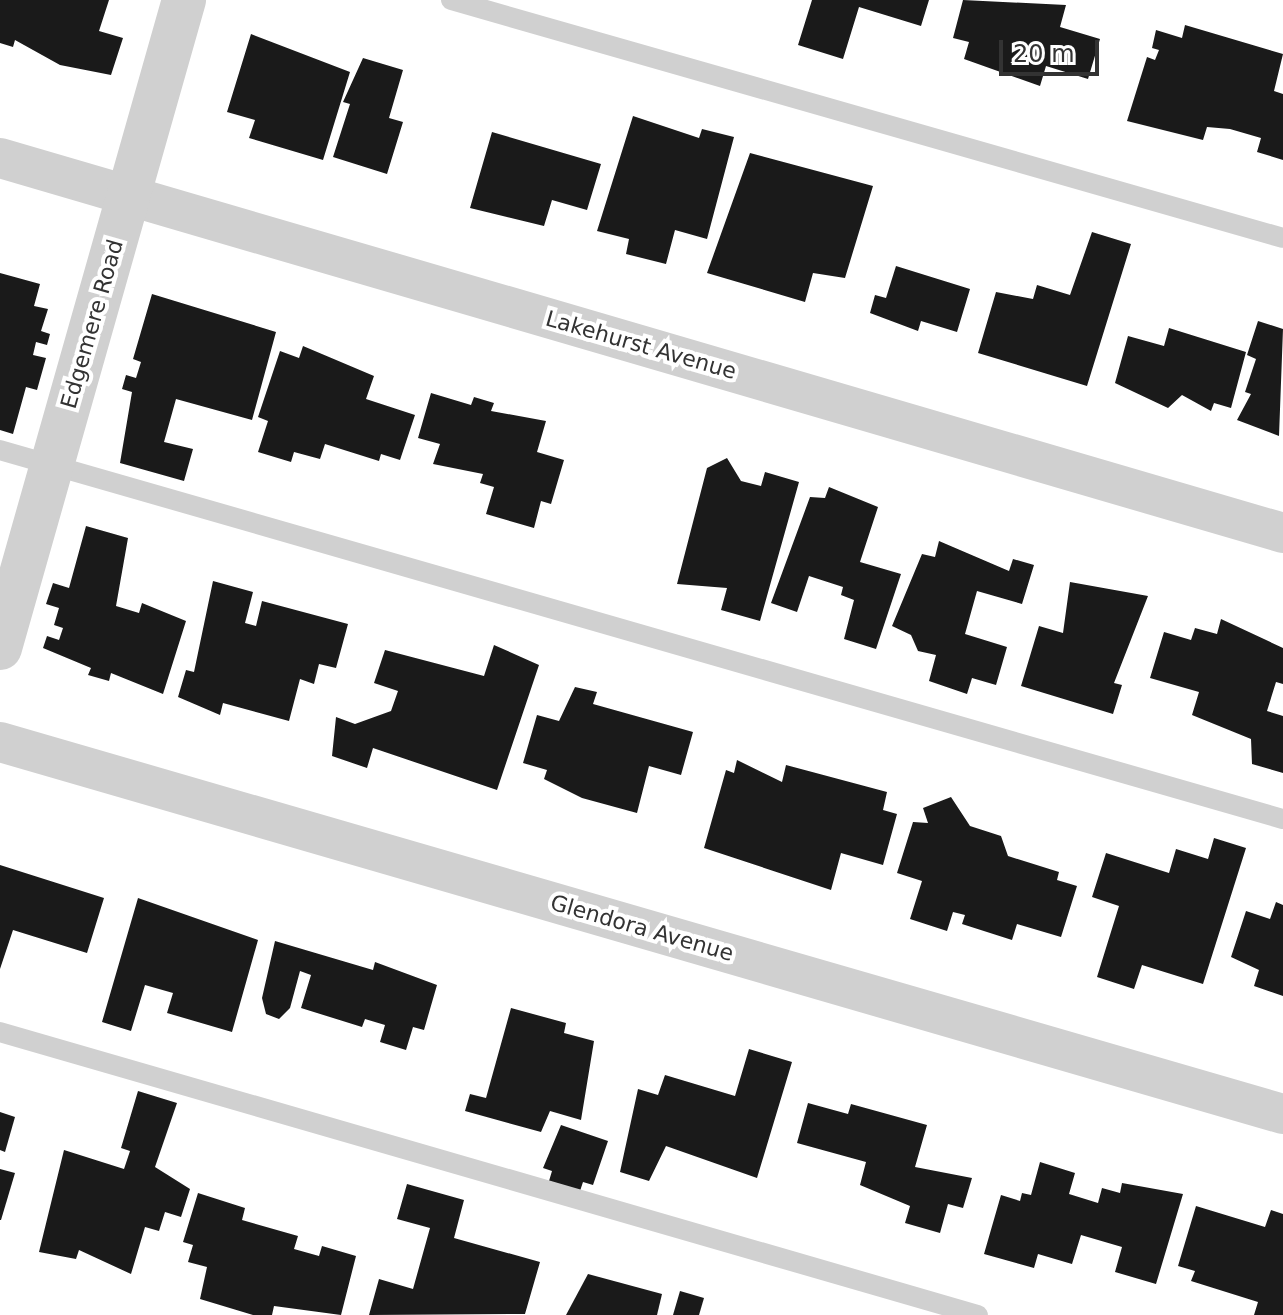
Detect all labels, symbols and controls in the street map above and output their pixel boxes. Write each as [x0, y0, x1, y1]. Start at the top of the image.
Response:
scale bar [1003, 24, 1103, 74]
text: 20 m [1013, 40, 1075, 68]
street label: Edgemere Road [55, 236, 129, 412]
street label: Lakehurst Avenue [543, 305, 739, 385]
street label: Glendora Avenue [547, 889, 737, 967]

